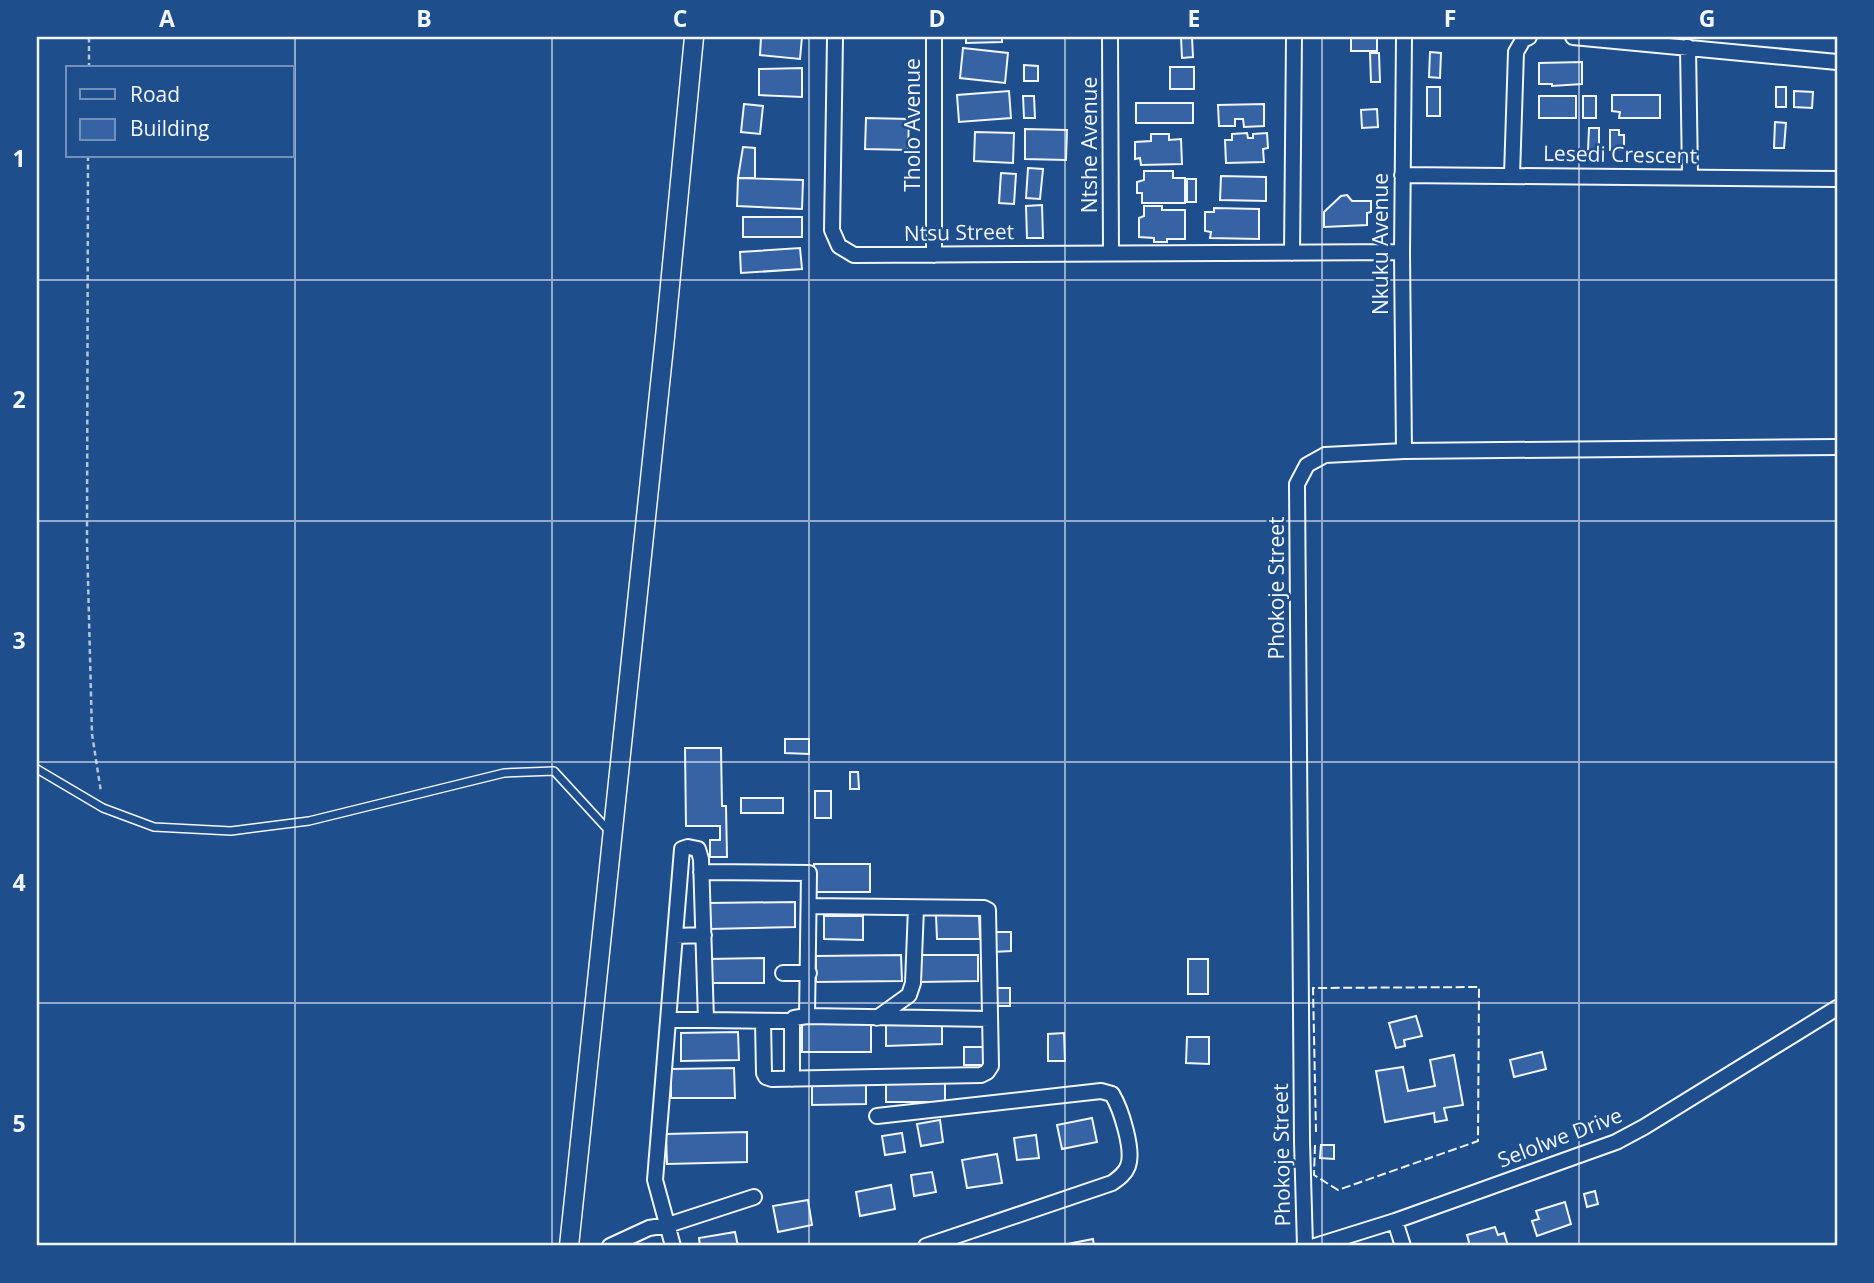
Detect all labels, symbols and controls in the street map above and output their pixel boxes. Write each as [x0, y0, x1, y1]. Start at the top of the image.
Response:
text: A [159, 2, 175, 34]
text: B [416, 2, 432, 34]
text: C [673, 2, 687, 34]
text: D [928, 2, 946, 34]
text: E [1188, 2, 1200, 34]
text: F [1444, 2, 1456, 34]
text: G [1699, 2, 1715, 34]
street label: Tholo Avenue [898, 58, 926, 192]
legend [66, 66, 294, 158]
street label: Ntshe Avenue [1075, 77, 1103, 213]
text: Road [130, 80, 180, 108]
text: Building [130, 114, 209, 142]
street label: Lesedi Crescent [1543, 139, 1697, 169]
text: 1 [12, 142, 26, 174]
street label: Nkuku Avenue [1366, 173, 1394, 315]
street label: Ntsu Street [904, 217, 1014, 247]
text: 2 [12, 383, 26, 415]
street label: Phokoje Street [1262, 516, 1290, 660]
text: 3 [12, 624, 26, 656]
text: 4 [12, 866, 26, 898]
street label: Phokoje Street [1266, 1083, 1296, 1227]
street label: Selolwe Drive [1493, 1100, 1626, 1174]
text: 5 [12, 1107, 26, 1139]

